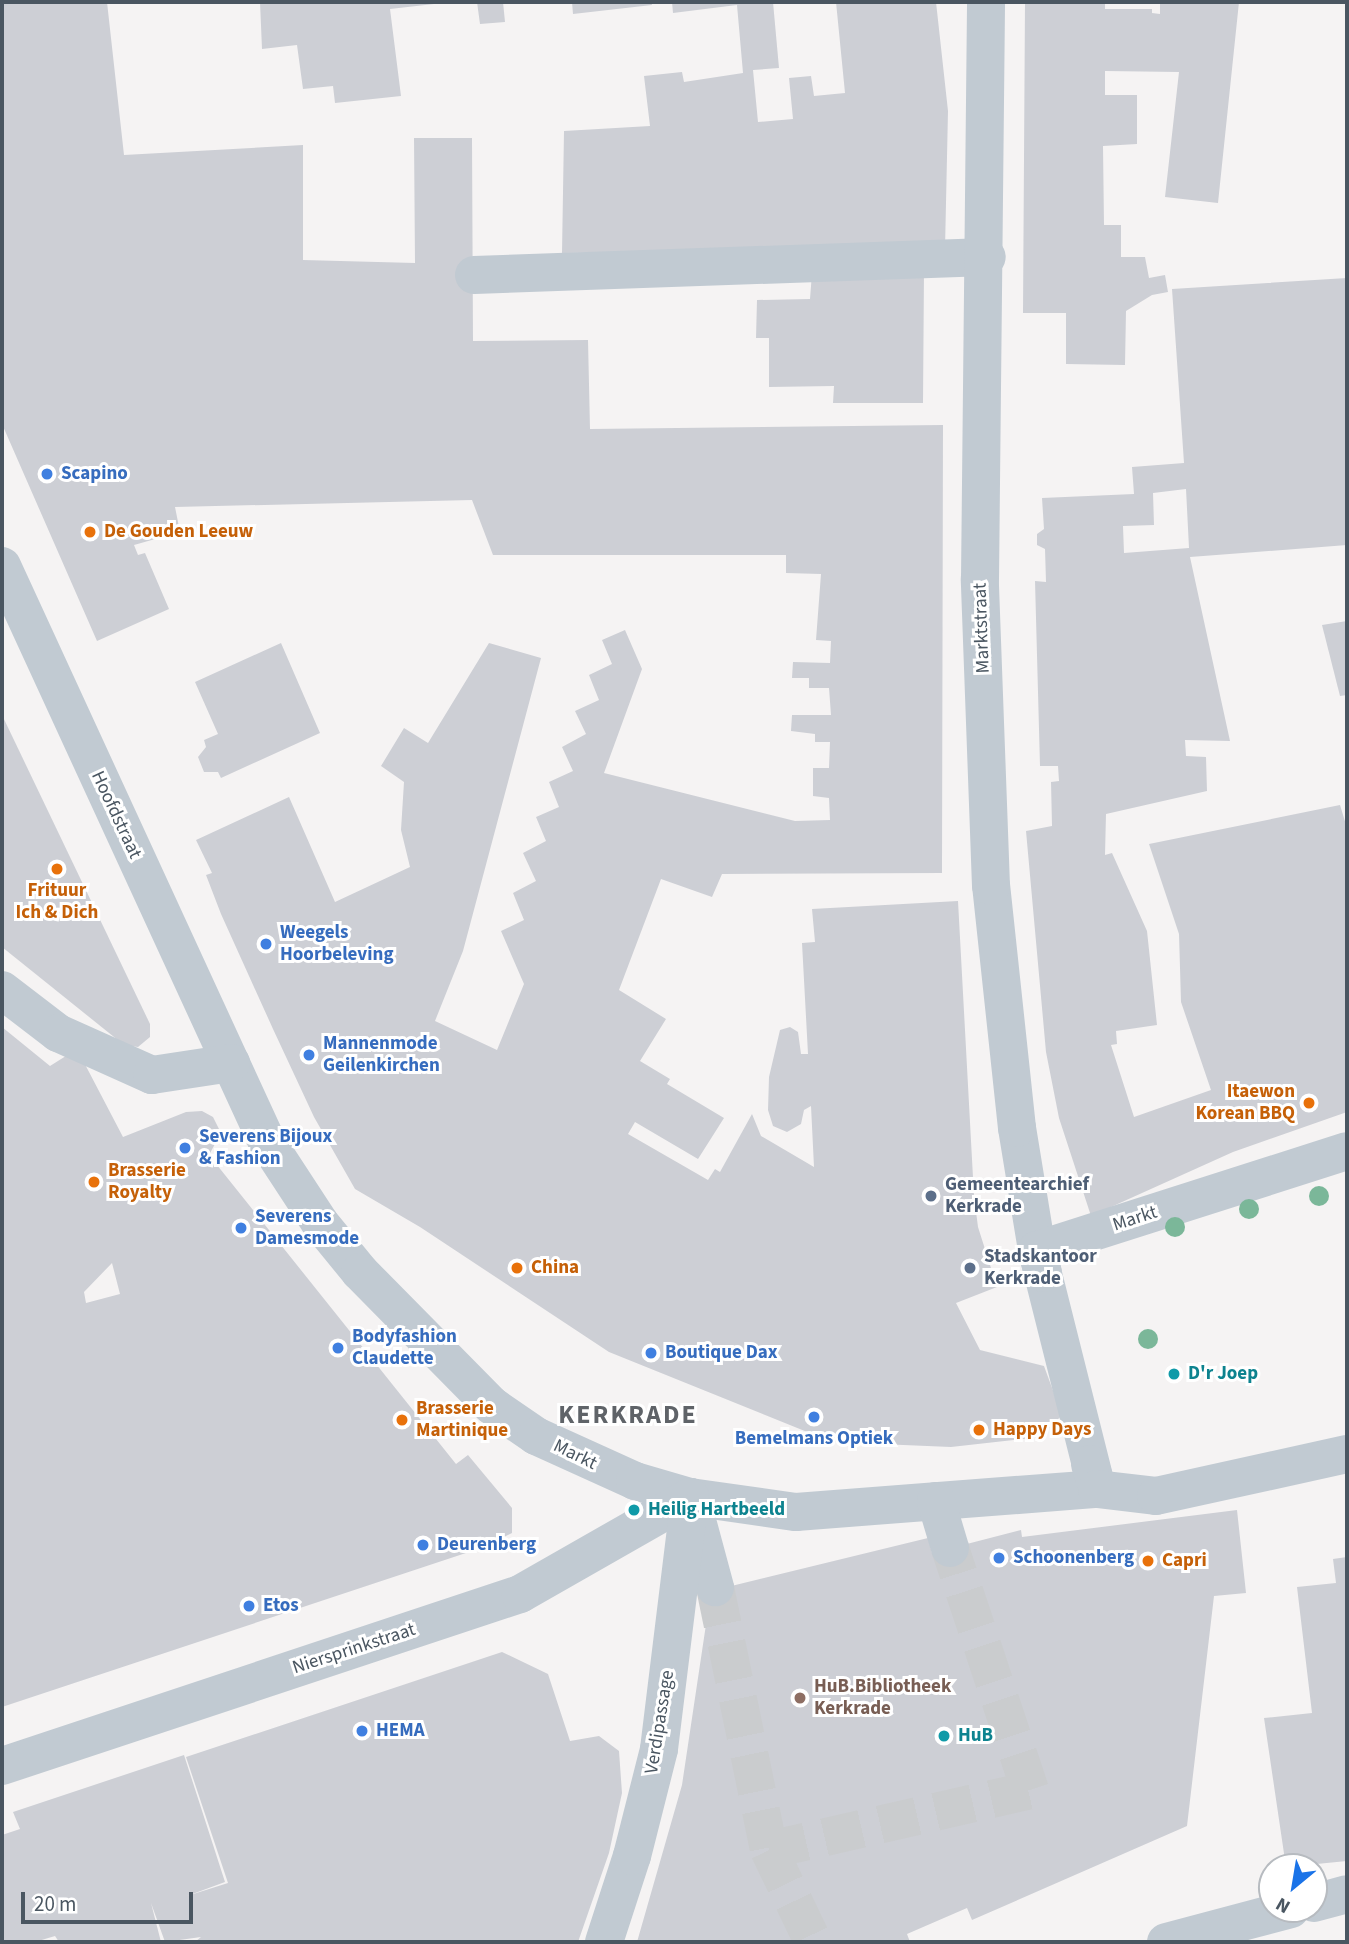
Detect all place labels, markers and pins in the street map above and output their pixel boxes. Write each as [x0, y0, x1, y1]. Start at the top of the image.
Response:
place label: Scapino [61, 463, 128, 485]
marker: Scapino [39, 466, 55, 482]
place label: De Gouden Leeuw [104, 521, 253, 543]
marker: De Gouden Leeuw [82, 524, 98, 540]
marker: Frituur Ich & Dich [49, 861, 65, 877]
place label: Frituur Ich & Dich [16, 880, 98, 924]
place label: Weegels Hoorbeleving [280, 922, 394, 966]
marker: Weegels Hoorbeleving [258, 936, 274, 952]
place label: Mannenmode Geilenkirchen [323, 1033, 440, 1077]
marker: Mannenmode Geilenkirchen [301, 1047, 317, 1063]
place label: Itaewon Korean BBQ [1195, 1081, 1295, 1125]
marker: Itaewon Korean BBQ [1301, 1095, 1317, 1111]
place label: Severens Bijoux & Fashion [199, 1126, 332, 1170]
marker: Severens Bijoux & Fashion [177, 1140, 193, 1156]
place label: Brasserie Royalty [108, 1160, 186, 1204]
marker: Brasserie Royalty [86, 1174, 102, 1190]
place label: Gemeentearchief Kerkrade [945, 1174, 1089, 1218]
marker: Gemeentearchief Kerkrade [923, 1188, 939, 1204]
place label: Severens Damesmode [255, 1206, 359, 1250]
marker: Severens Damesmode [233, 1220, 249, 1236]
place label: Stadskantoor Kerkrade [984, 1246, 1097, 1290]
place label: China [531, 1257, 579, 1279]
marker: China [509, 1260, 525, 1276]
marker: Stadskantoor Kerkrade [962, 1260, 978, 1276]
place label: Bodyfashion Claudette [352, 1326, 457, 1370]
marker: Bodyfashion Claudette [330, 1340, 346, 1356]
place label: Boutique Dax [665, 1342, 778, 1364]
marker: Boutique Dax [643, 1345, 659, 1361]
place label: D'r Joep [1188, 1363, 1258, 1385]
marker: D'r Joep [1166, 1366, 1182, 1382]
place label: Brasserie Martinique [416, 1398, 508, 1442]
marker: Bemelmans Optiek [806, 1409, 822, 1425]
marker: Brasserie Martinique [394, 1412, 410, 1428]
place label: Happy Days [993, 1419, 1092, 1441]
marker: Happy Days [971, 1422, 987, 1438]
place label: Bemelmans Optiek [735, 1428, 893, 1450]
place label: Heilig Hartbeeld [648, 1499, 785, 1521]
marker: Heilig Hartbeeld [626, 1502, 642, 1518]
place label: Deurenberg [437, 1534, 536, 1556]
marker: Deurenberg [415, 1537, 431, 1553]
place label: Schoonenberg [1013, 1547, 1134, 1569]
marker: Schoonenberg [991, 1550, 1007, 1566]
place label: Capri [1162, 1550, 1207, 1572]
marker: Capri [1140, 1553, 1156, 1569]
place label: Etos [263, 1595, 299, 1617]
marker: Etos [241, 1598, 257, 1614]
place label: HuB.Bibliotheek Kerkrade [814, 1676, 951, 1720]
marker: HuB.Bibliotheek Kerkrade [792, 1690, 808, 1706]
place label: HEMA [376, 1720, 425, 1742]
marker: HEMA [354, 1723, 370, 1739]
place label: HuB [958, 1725, 993, 1747]
marker: HuB [936, 1728, 952, 1744]

